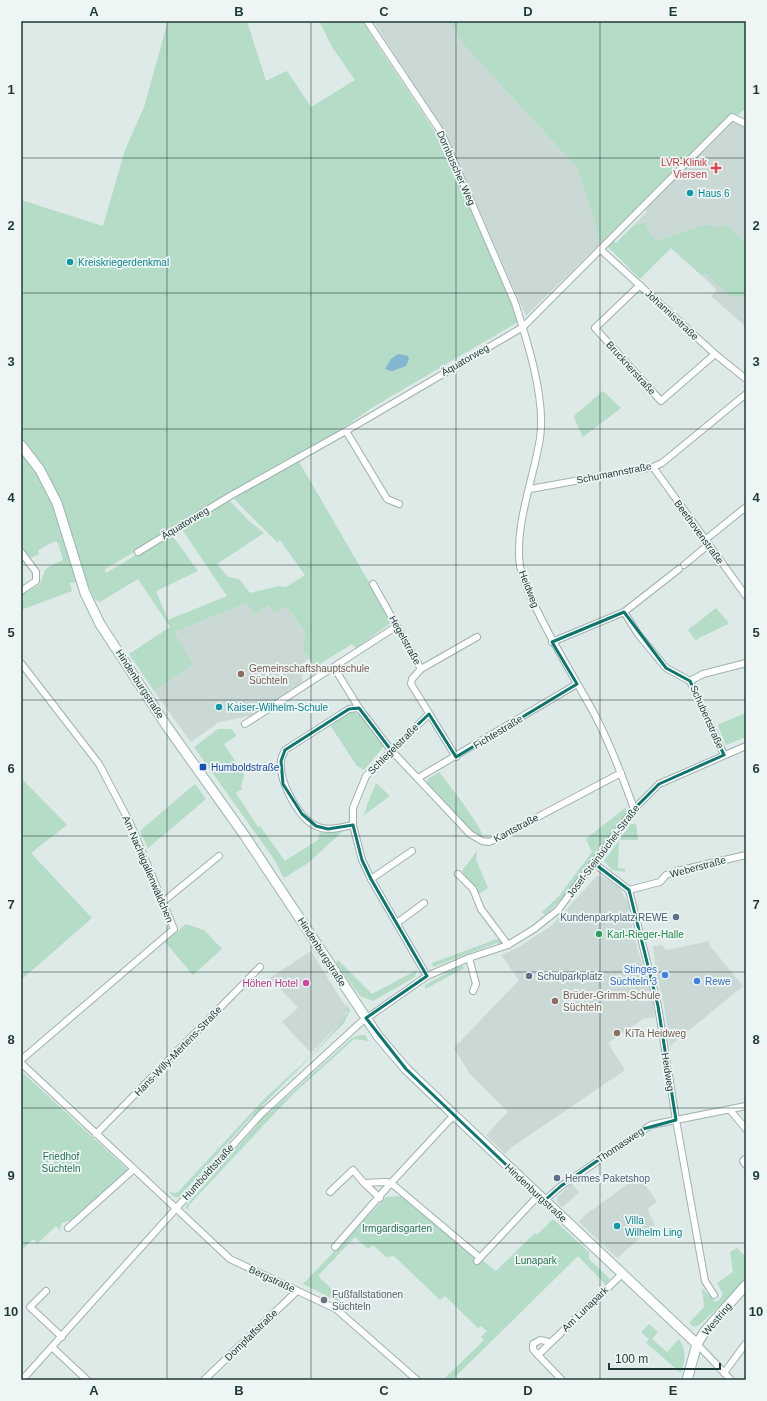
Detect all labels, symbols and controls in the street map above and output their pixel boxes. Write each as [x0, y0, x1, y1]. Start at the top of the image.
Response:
text: A [89, 4, 99, 19]
text: B [234, 4, 244, 19]
text: C [379, 4, 389, 19]
text: D [523, 4, 533, 19]
text: E [669, 4, 678, 19]
text: 1 [7, 82, 15, 97]
text: 1 [752, 82, 760, 97]
street label: Dornbuscher Weg [435, 129, 477, 207]
place label: LVR-Klinik Viersen [661, 157, 708, 180]
marker: LVR-Klinik Viersen [710, 162, 722, 174]
marker: Haus 6 [685, 188, 695, 198]
place label: Haus 6 [698, 188, 730, 199]
text: 2 [7, 218, 15, 233]
text: 2 [752, 218, 760, 233]
marker: Kreiskriegerdenkmal [65, 257, 75, 267]
place label: Kreiskriegerdenkmal [78, 257, 169, 268]
street label: Johannisstraße [643, 288, 701, 343]
street label: Brucknerstraße [604, 339, 658, 397]
street label: Äquatorweg [439, 342, 491, 378]
text: 3 [7, 354, 15, 369]
text: 3 [752, 354, 760, 369]
street label: Schumannstraße [576, 460, 653, 486]
text: 4 [7, 490, 15, 505]
text: 4 [752, 490, 760, 505]
street label: Beethovenstraße [672, 498, 726, 566]
street label: Äquatorweg [159, 505, 211, 541]
street label: Heidweg [517, 569, 541, 609]
street label: Hegelstraße [387, 614, 423, 667]
text: 5 [7, 625, 15, 640]
text: 5 [752, 625, 760, 640]
street label: Hindenburgstraße [114, 647, 167, 721]
place label: Gemeinschaftshauptschule Süchteln [249, 663, 370, 686]
marker: Gemeinschaftshauptschule Süchteln [236, 669, 246, 679]
street label: Schubertstraße [688, 684, 726, 751]
marker: Kaiser-Wilhelm-Schule [214, 702, 224, 712]
place label: Kaiser-Wilhelm-Schule [227, 702, 329, 713]
street label: Fichtestraße [471, 713, 525, 751]
street label: Schlegelstraße [366, 721, 421, 776]
text: 6 [7, 761, 15, 776]
text: 6 [752, 761, 760, 776]
marker: Humboldstraße [198, 762, 208, 772]
place label: Humboldstraße [211, 762, 280, 773]
street label: Josef-Steinbüchel-Straße [565, 802, 642, 899]
street label: Kantstraße [492, 811, 541, 844]
street label: Am Nachtigallenwäldchen [120, 814, 176, 924]
street label: Weberstraße [669, 854, 728, 880]
text: 7 [7, 897, 15, 912]
text: 7 [752, 897, 760, 912]
place label: Kundenparkplatz REWE [560, 912, 668, 923]
marker: Kundenparkplatz REWE [671, 912, 681, 922]
street label: Hindenburgstraße [296, 915, 349, 989]
marker: Karl-Rieger-Halle [594, 929, 604, 939]
place label: Karl-Rieger-Halle [607, 929, 684, 940]
place label: Stinges Süchteln 3 [610, 964, 657, 987]
marker: Stinges Süchteln 3 [660, 970, 670, 980]
marker: Schulparkplatz [524, 971, 534, 981]
place label: Schulparkplatz [537, 971, 603, 982]
marker: Rewe [692, 976, 702, 986]
place label: Rewe [705, 976, 731, 987]
place label: Höhen Hotel [242, 978, 298, 989]
marker: Höhen Hotel [301, 978, 311, 988]
place label: Brüder-Grimm-Schule Süchteln [563, 990, 661, 1013]
marker: Brüder-Grimm-Schule Süchteln [550, 996, 560, 1006]
street label: Hans-Willy-Mertens-Straße [132, 1004, 224, 1098]
marker: KiTa Heidweg [612, 1028, 622, 1038]
place label: KiTa Heidweg [625, 1028, 686, 1039]
text: 8 [7, 1032, 15, 1047]
text: 8 [752, 1032, 760, 1047]
street label: Heidweg [660, 1052, 676, 1092]
street label: Thomasweg [594, 1125, 646, 1165]
street label: Humboldtstraße [180, 1142, 236, 1202]
park label: Friedhof Süchteln [42, 1151, 80, 1174]
street label: Hindenburgstraße [503, 1162, 569, 1225]
text: 9 [7, 1168, 15, 1183]
text: 9 [752, 1168, 760, 1183]
marker: Hermes Paketshop [552, 1173, 562, 1183]
place label: Hermes Paketshop [565, 1173, 650, 1184]
place label: Villa Wilhelm Ling [625, 1215, 682, 1238]
marker: Villa Wilhelm Ling [612, 1221, 622, 1231]
park label: Irmgardisgarten [362, 1223, 432, 1234]
park label: Lunapark [515, 1255, 558, 1266]
street label: Bergstraße [247, 1264, 297, 1295]
street label: Am Lunapark [560, 1284, 611, 1334]
place label: Fußfallstationen Süchteln [332, 1289, 403, 1312]
marker: Fußfallstationen Süchteln [319, 1295, 329, 1305]
street label: Westring [700, 1300, 734, 1338]
text: 10 [4, 1304, 18, 1319]
text: 10 [749, 1304, 763, 1319]
street label: Dompfaffstraße [222, 1307, 280, 1363]
scale bar [609, 1345, 720, 1371]
text: 100 m [615, 1352, 648, 1366]
text: A [89, 1383, 99, 1398]
text: B [234, 1383, 244, 1398]
text: C [379, 1383, 389, 1398]
text: D [523, 1383, 533, 1398]
text: E [669, 1383, 678, 1398]

